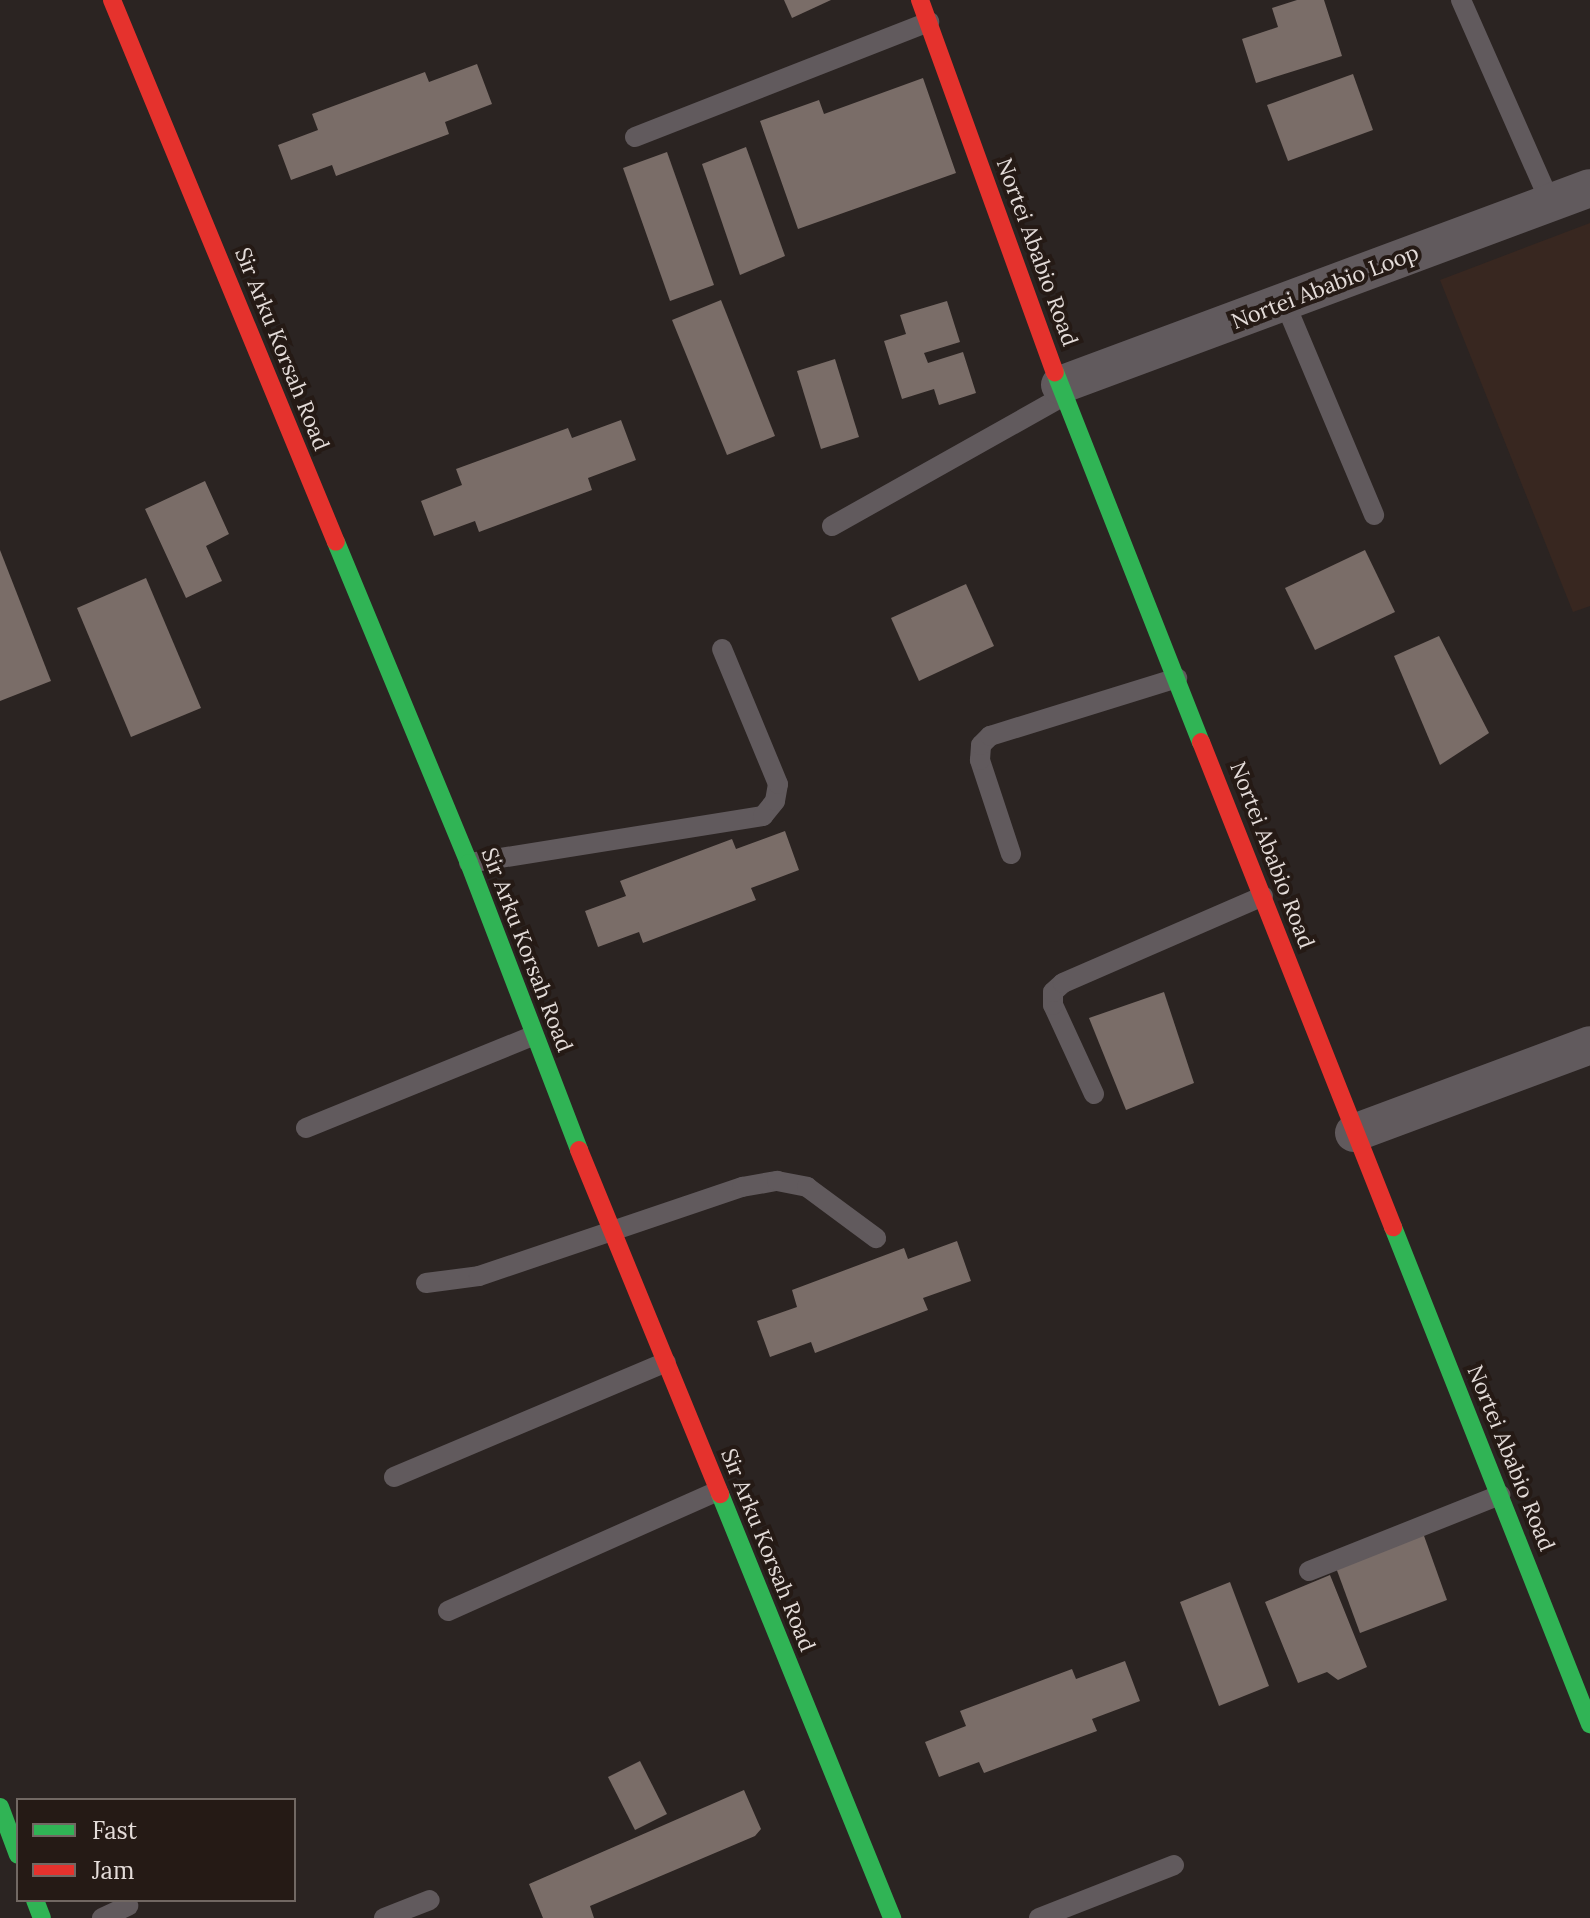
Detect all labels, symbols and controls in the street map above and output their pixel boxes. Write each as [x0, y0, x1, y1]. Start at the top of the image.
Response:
street label: Nortei Ababio Road [991, 154, 1083, 350]
street label: Nortei Ababio Loop [1228, 239, 1422, 335]
street label: Sir Arku Korsah Road [229, 244, 335, 454]
street label: Nortei Ababio Road [1224, 758, 1320, 952]
street label: Sir Arku Korsah Road [476, 844, 578, 1056]
street label: Nortei Ababio Road [1462, 1361, 1560, 1555]
street label: Sir Arku Korsah Road [715, 1445, 821, 1655]
legend [16, 1798, 296, 1902]
text: Fast [92, 1815, 137, 1846]
text: Jam [92, 1855, 134, 1886]

